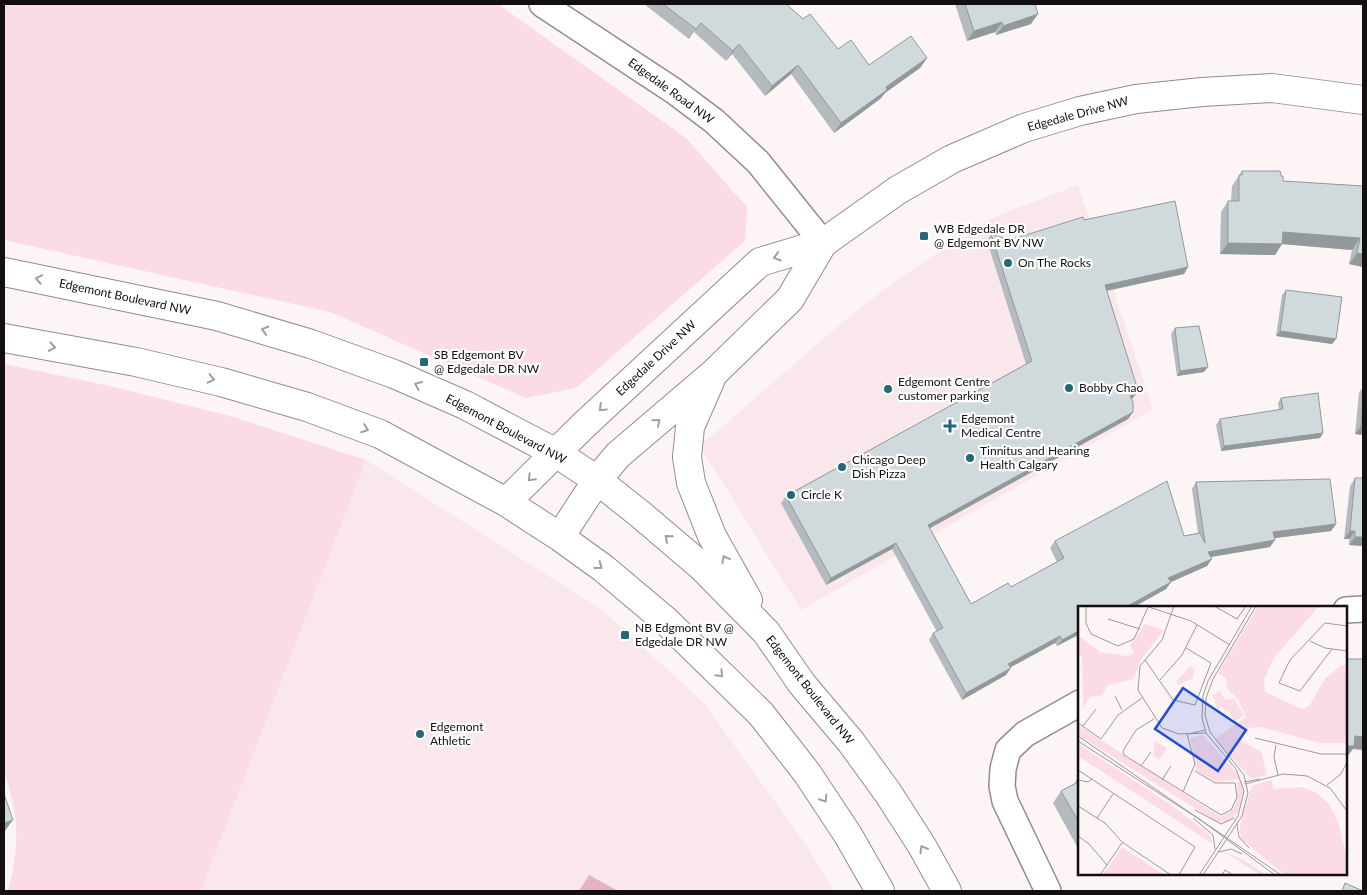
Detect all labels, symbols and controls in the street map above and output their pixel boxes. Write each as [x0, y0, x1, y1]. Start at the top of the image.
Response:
street label: Edgedale Road NW [626, 55, 717, 127]
street label: Edgedale Drive NW [1026, 93, 1131, 134]
place label: WB Edgedale DR @ Edgemont BV NW [934, 221, 1044, 250]
marker: WB Edgedale DR @ Edgemont BV NW [918, 230, 930, 242]
one-way arrow [773, 252, 781, 262]
place label: On The Rocks [1018, 255, 1091, 270]
marker: On The Rocks [1002, 257, 1014, 269]
one-way arrow [34, 275, 43, 285]
street label: Edgemont Boulevard NW [58, 275, 193, 318]
street label: Edgedale Drive NW [612, 316, 699, 399]
one-way arrow [262, 326, 270, 336]
one-way arrow [47, 341, 56, 351]
place label: SB Edgemont BV @ Edgedale DR NW [434, 347, 540, 376]
marker: SB Edgemont BV @ Edgedale DR NW [418, 356, 430, 368]
one-way arrow [206, 373, 215, 384]
place label: Edgemont Centre customer parking [898, 374, 990, 403]
one-way arrow [414, 380, 423, 391]
place label: Bobby Chao [1079, 380, 1143, 395]
marker: Bobby Chao [1063, 382, 1075, 394]
marker: Edgemont Centre customer parking [882, 383, 894, 395]
street label: Edgemont Boulevard NW [443, 390, 570, 467]
one-way arrow [599, 402, 608, 411]
place label: Edgemont Medical Centre [961, 411, 1041, 440]
one-way arrow [651, 418, 660, 427]
marker: Edgemont Medical Centre [943, 419, 957, 433]
one-way arrow [361, 423, 369, 433]
place label: Tinnitus and Hearing Health Calgary [980, 443, 1089, 472]
place label: Chicago Deep Dish Pizza [852, 452, 926, 481]
marker: Tinnitus and Hearing Health Calgary [964, 452, 976, 464]
marker: Chicago Deep Dish Pizza [836, 461, 848, 473]
one-way arrow [528, 472, 537, 481]
place label: Circle K [801, 487, 842, 502]
marker: Circle K [785, 489, 797, 501]
one-way arrow [664, 534, 673, 543]
one-way arrow [721, 556, 731, 565]
one-way arrow [593, 560, 602, 568]
inset map [1078, 606, 1347, 875]
place label: NB Edgmont BV @ Edgedale DR NW [635, 620, 734, 649]
marker: NB Edgmont BV @ Edgedale DR NW [619, 629, 631, 641]
street label: Edgemont Boulevard NW [763, 632, 858, 748]
one-way arrow [715, 668, 724, 677]
place label: Edgemont Athletic [430, 719, 484, 748]
marker: Edgemont Athletic [414, 728, 426, 740]
one-way arrow [818, 793, 827, 802]
one-way arrow [919, 845, 929, 854]

